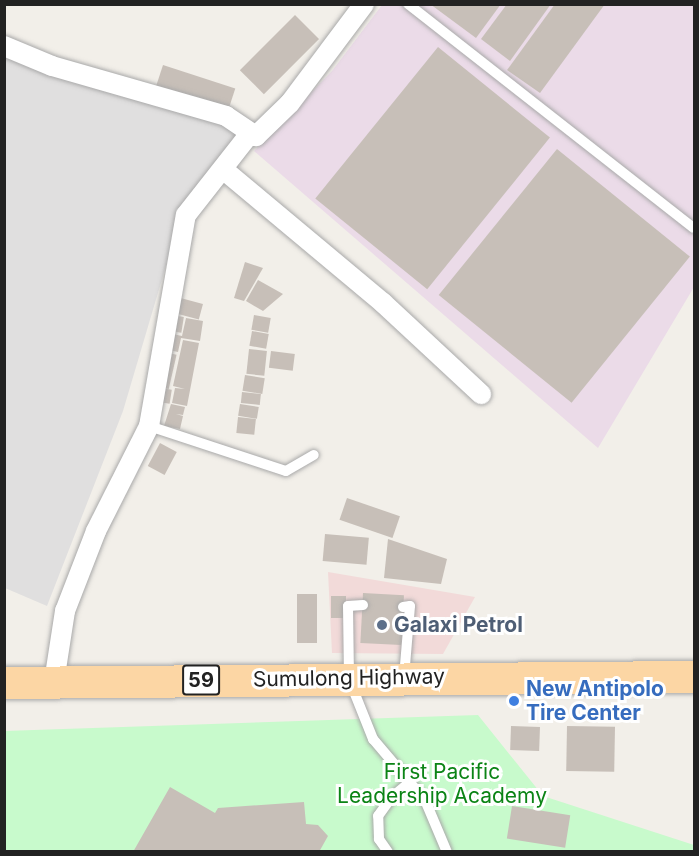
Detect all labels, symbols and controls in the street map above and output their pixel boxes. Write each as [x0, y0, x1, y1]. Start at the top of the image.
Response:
place label: Galaxi Petrol [394, 612, 523, 638]
marker: Galaxi Petrol [375, 618, 389, 632]
road number: 59 [182, 663, 220, 697]
street label: Sumulong Highway [253, 664, 445, 692]
place label: New Antipolo Tire Center [526, 676, 664, 726]
marker: New Antipolo Tire Center [507, 694, 521, 708]
park label: First Pacific Leadership Academy [337, 759, 547, 809]

